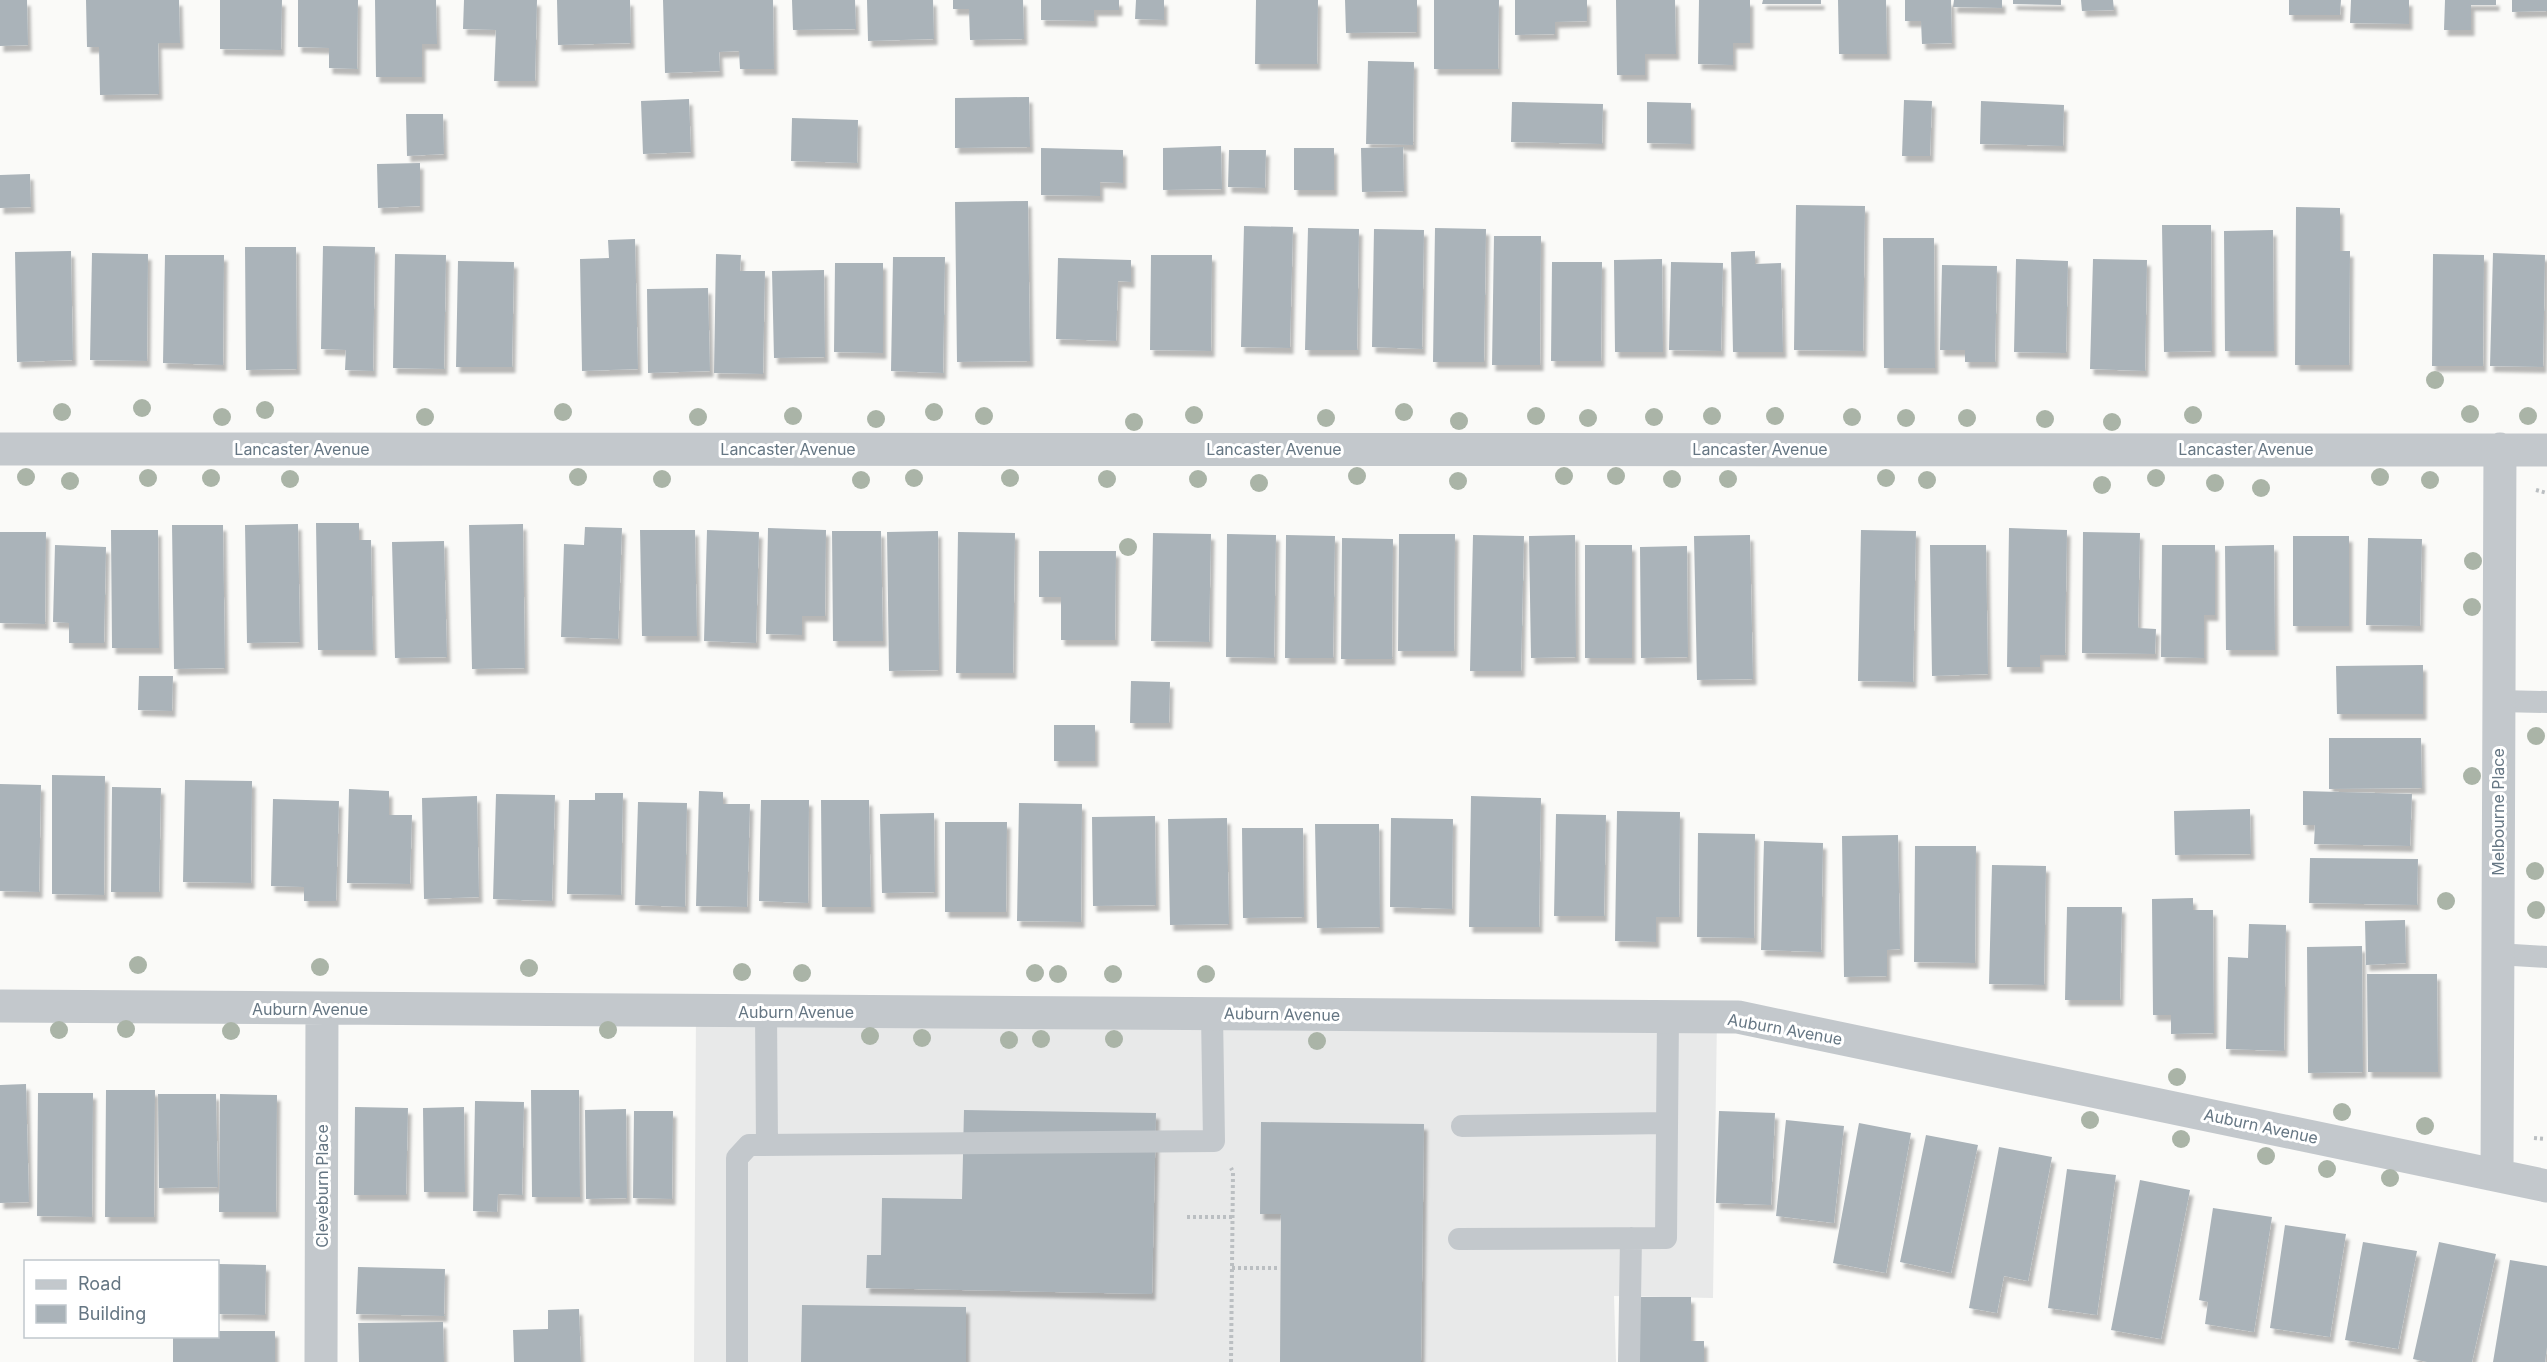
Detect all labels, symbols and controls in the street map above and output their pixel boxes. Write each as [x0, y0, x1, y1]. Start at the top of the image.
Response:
street label: Lancaster Avenue [234, 439, 370, 459]
street label: Lancaster Avenue [720, 439, 856, 459]
street label: Lancaster Avenue [1206, 439, 1342, 459]
street label: Lancaster Avenue [1692, 439, 1828, 459]
street label: Lancaster Avenue [2178, 439, 2314, 459]
street label: Melbourne Place [2488, 748, 2508, 876]
street label: Auburn Avenue [252, 999, 368, 1019]
street label: Auburn Avenue [738, 1002, 854, 1022]
street label: Auburn Avenue [1224, 1003, 1340, 1025]
street label: Auburn Avenue [1726, 1009, 1844, 1049]
street label: Auburn Avenue [2202, 1104, 2320, 1148]
street label: Cleveburn Place [312, 1124, 332, 1248]
legend [24, 1260, 219, 1338]
text: Road [78, 1273, 121, 1294]
text: Building [78, 1303, 146, 1324]

